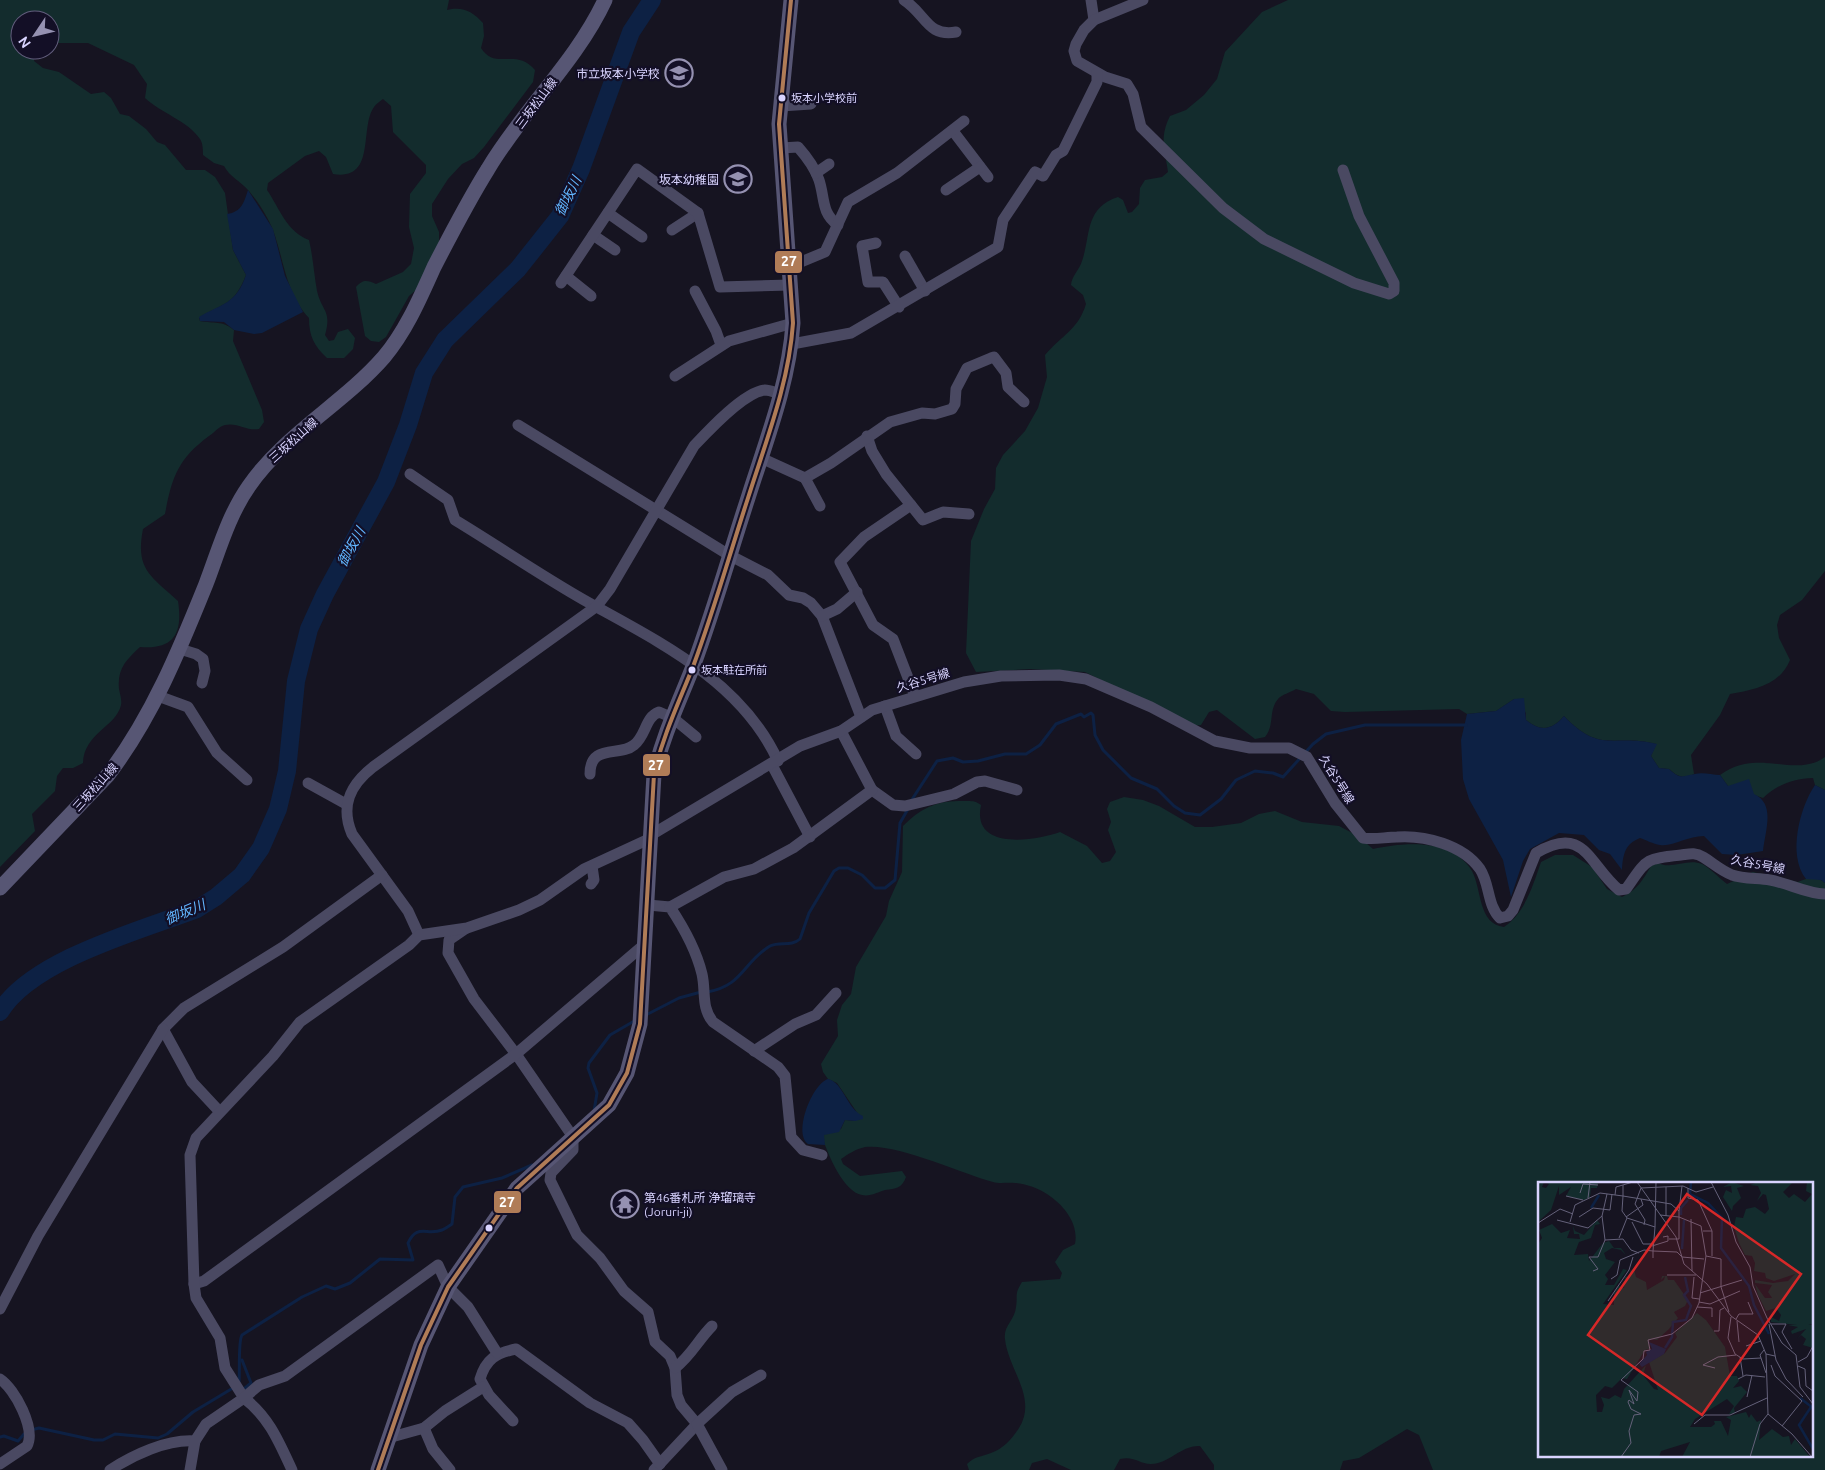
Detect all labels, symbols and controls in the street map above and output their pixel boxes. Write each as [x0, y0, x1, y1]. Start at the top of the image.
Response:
north arrow [10, 10, 60, 60]
text: N [15, 34, 34, 51]
school or university icon: 市立坂本小学校 [664, 58, 694, 88]
place label: 市立坂本小学校 [576, 67, 660, 80]
street label: 三坂松山線 [513, 75, 559, 131]
place label: 坂本小学校前 [791, 92, 857, 104]
marker: 坂本小学校前 [777, 93, 787, 103]
school or university icon: 坂本幼稚園 [723, 164, 753, 194]
water label: 御坂川 [552, 172, 585, 218]
place label: 坂本幼稚園 [659, 173, 719, 186]
line badge: 27 [774, 250, 803, 274]
text: 27 [781, 253, 797, 269]
street label: 三坂松山線 [266, 415, 320, 465]
water label: 御坂川 [334, 523, 369, 569]
place label: 坂本駐在所前 [701, 664, 767, 676]
marker: 坂本駐在所前 [687, 665, 697, 675]
street label: 久谷5号線 [895, 666, 951, 694]
street label: 久谷5号線 [1317, 752, 1357, 806]
line badge: 27 [642, 753, 671, 777]
text: 27 [648, 757, 664, 773]
street label: 三坂松山線 [70, 760, 120, 814]
street label: 久谷5号線 [1730, 852, 1786, 876]
water label: 御坂川 [163, 896, 209, 928]
inset map [1538, 1182, 1812, 1458]
temple icon: 第46番札所 浄瑠璃寺 (Joruri-ji) [610, 1189, 640, 1219]
line badge: 27 [493, 1190, 522, 1214]
place label: 第46番札所 浄瑠璃寺 (Joruri-ji) [644, 1191, 756, 1219]
text: 27 [499, 1194, 515, 1210]
unlabelled marker [484, 1223, 494, 1233]

